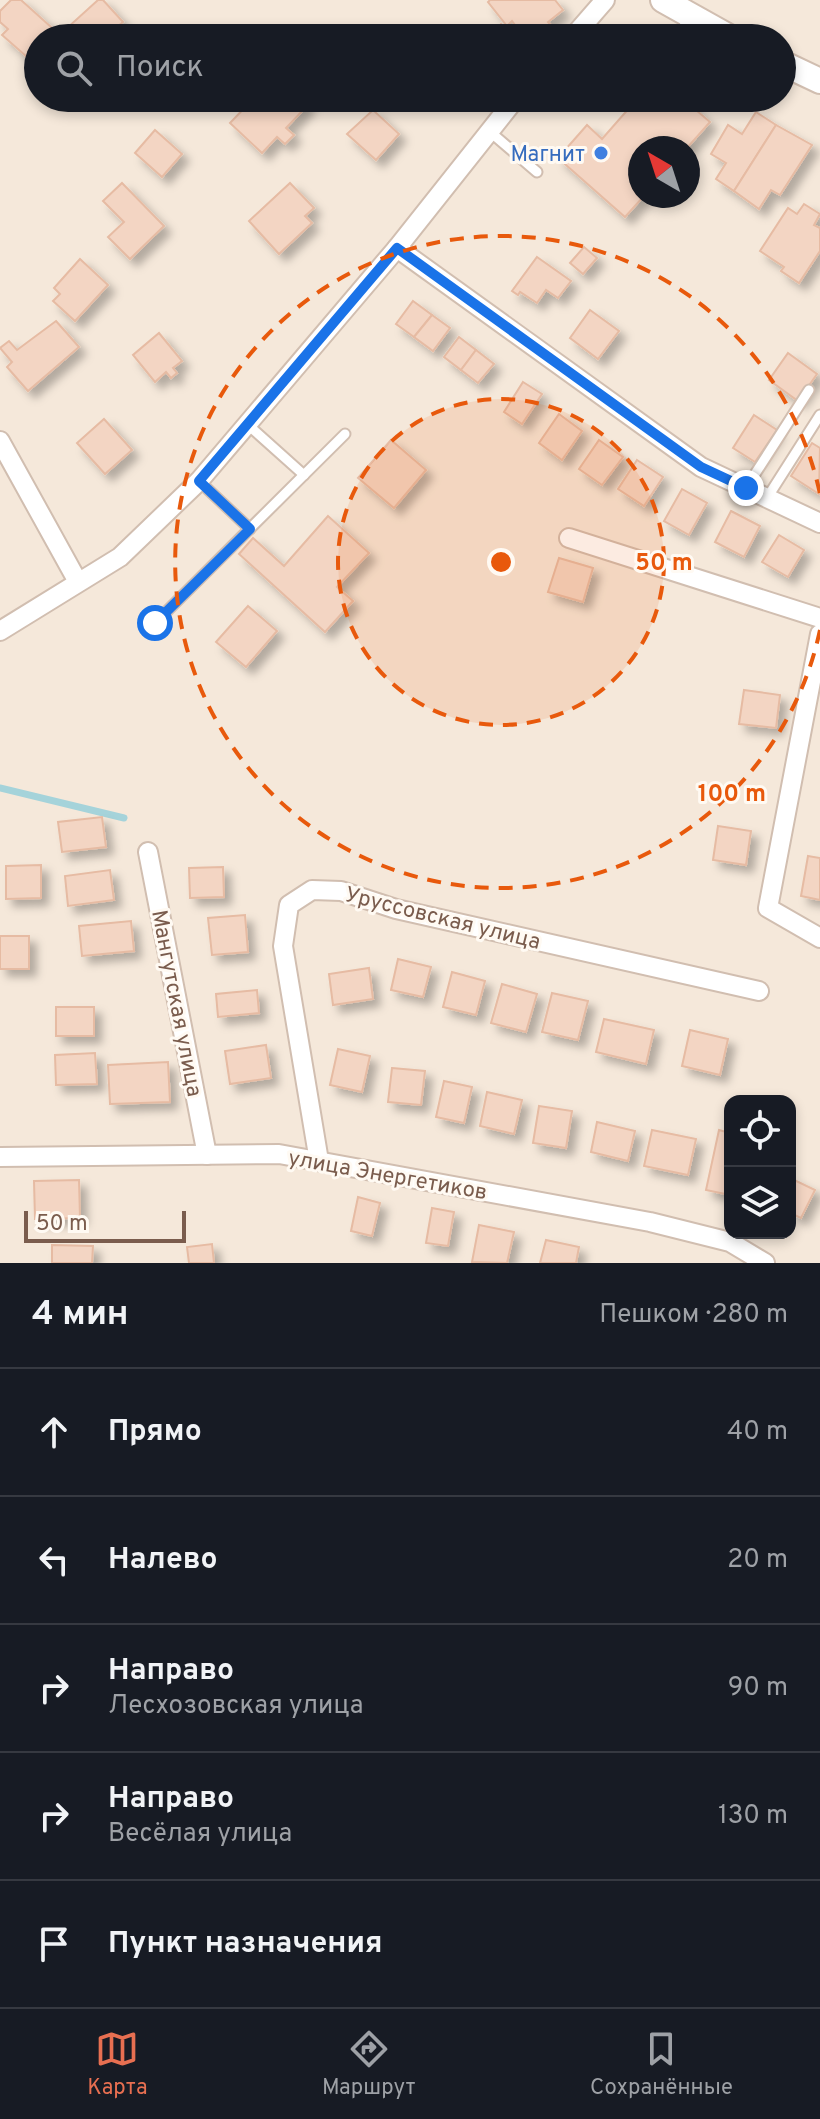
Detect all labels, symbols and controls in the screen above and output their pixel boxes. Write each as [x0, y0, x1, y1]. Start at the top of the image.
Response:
search box [24, 24, 796, 112]
icon: search [52, 46, 96, 90]
text: Поиск [116, 50, 204, 87]
north arrow [628, 136, 700, 208]
place label: Магнит [511, 142, 585, 169]
marker: Магнит [592, 144, 610, 162]
route end [728, 470, 764, 506]
centre of rings [487, 548, 515, 576]
text: 50 m [635, 549, 693, 579]
route start [137, 605, 173, 641]
text: 100 m [698, 780, 766, 810]
street label: Уруссовская улица [342, 882, 543, 957]
street label: Мангутская улица [144, 908, 207, 1099]
map controls [724, 1095, 796, 1239]
button: locate [724, 1095, 796, 1167]
street label: улица Энергетиков [286, 1146, 489, 1207]
button: layers [724, 1167, 796, 1239]
scale bar [24, 1207, 186, 1243]
text: 50 m [36, 1211, 88, 1238]
text: 4 мин [32, 1294, 129, 1337]
text: Пешком · 280 m [599, 1299, 788, 1332]
icon: ahead [32, 1410, 76, 1454]
text: Прямо [108, 1414, 202, 1451]
text: 40 m [727, 1416, 788, 1449]
icon: left [32, 1538, 76, 1582]
text: Налево [108, 1542, 217, 1579]
text: 20 m [727, 1544, 788, 1577]
text: Направо [108, 1653, 234, 1690]
icon: right [32, 1666, 76, 1710]
text: 90 m [728, 1672, 788, 1705]
text: Лесхозовская улица [108, 1690, 364, 1723]
text: Направо [108, 1781, 234, 1818]
icon: right [32, 1794, 76, 1838]
text: 130 m [718, 1800, 788, 1833]
text: Весёлая улица [108, 1818, 292, 1851]
icon: arrive [32, 1922, 76, 1966]
text: Пункт назначения [108, 1926, 382, 1963]
tab: Карта [87, 2027, 148, 2102]
tab: Маршрут [322, 2027, 416, 2102]
tab: Сохранённые [590, 2027, 733, 2102]

